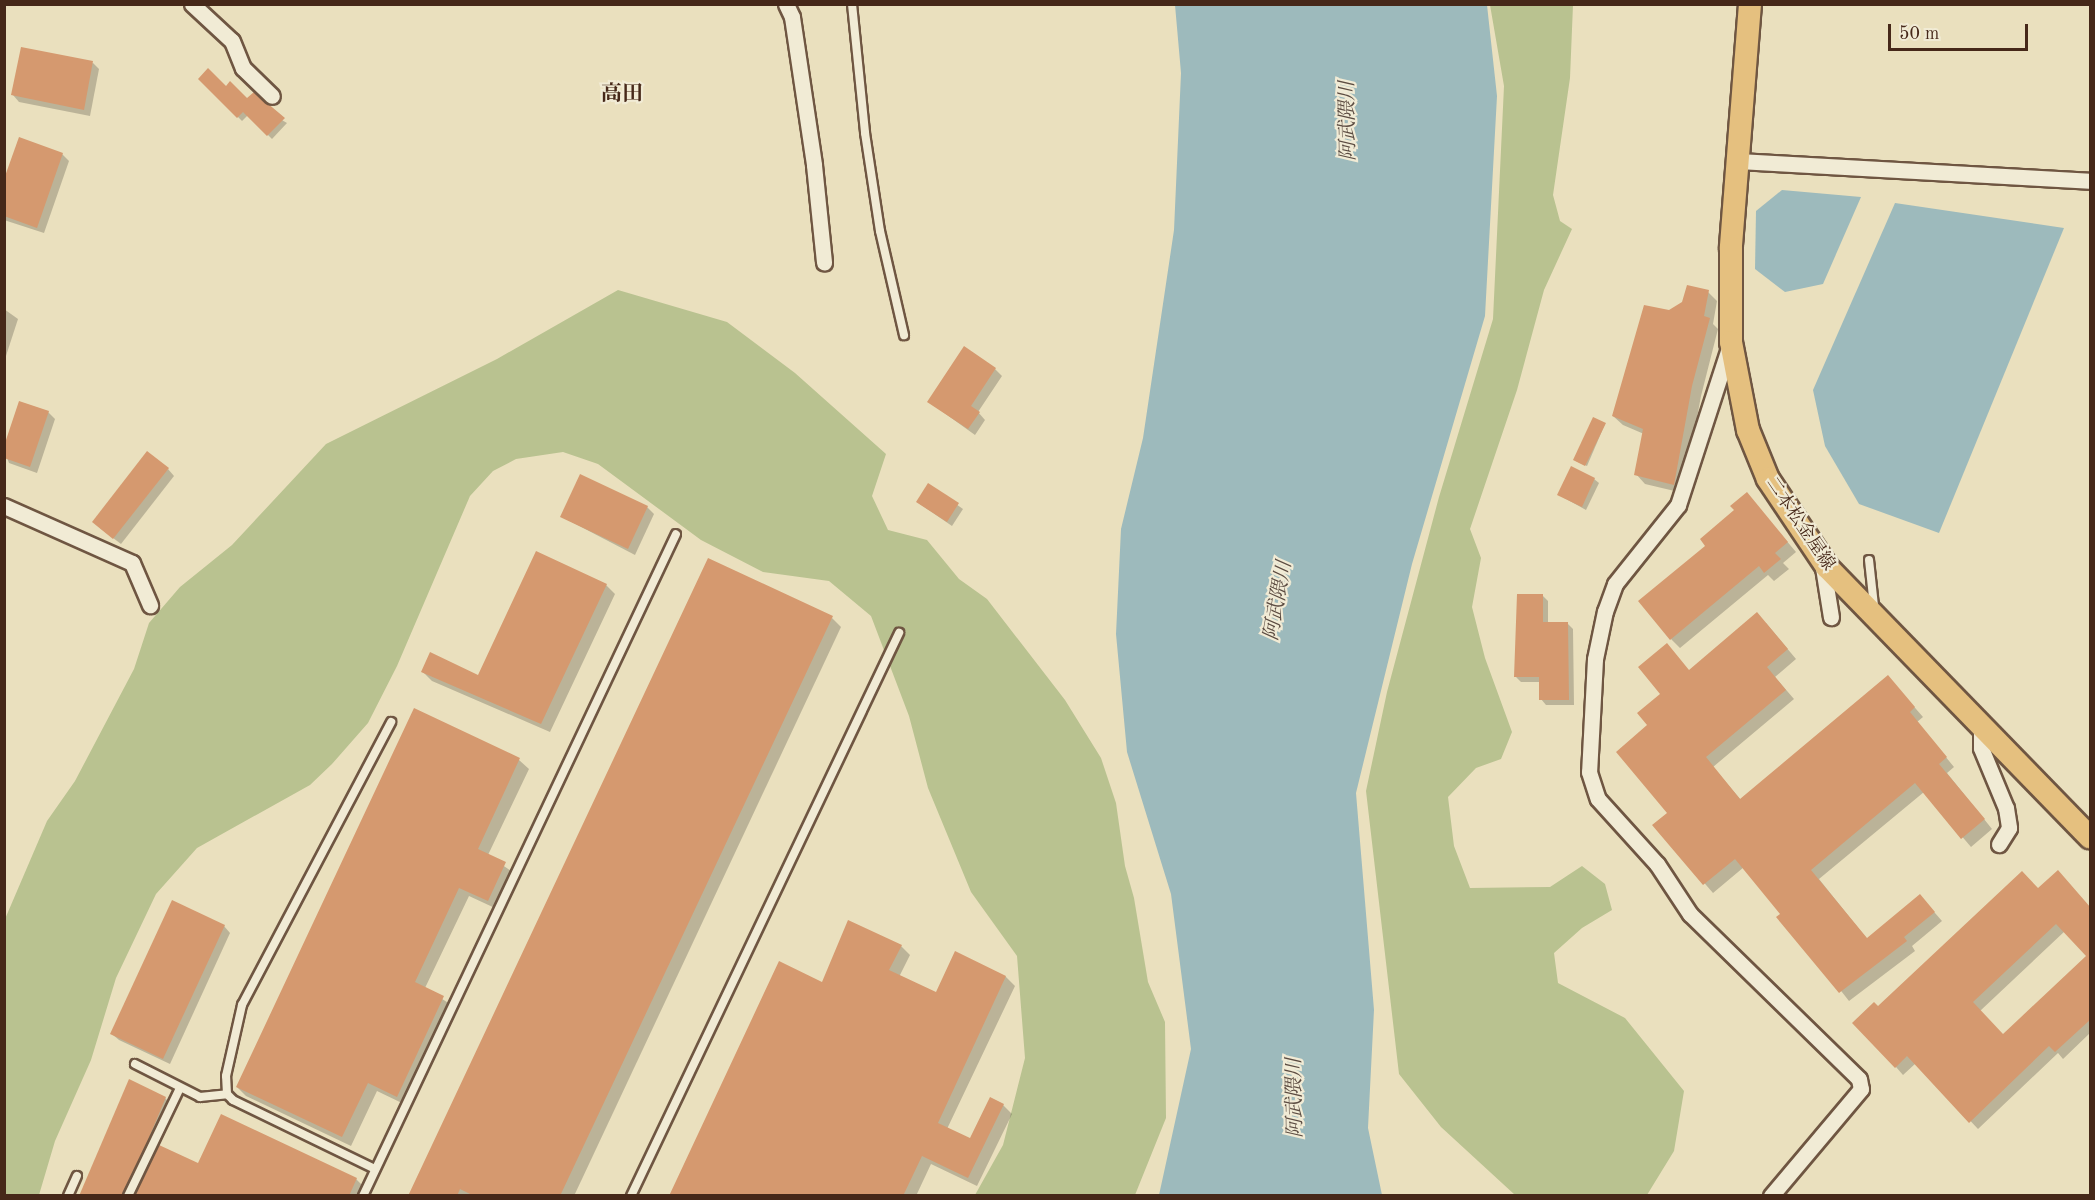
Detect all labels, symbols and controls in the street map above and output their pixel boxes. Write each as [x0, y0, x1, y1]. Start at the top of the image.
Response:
scale bar [1891, 12, 2030, 50]
text: 50 m [1899, 25, 1939, 43]
water label: 阿武隈川 [1336, 81, 1362, 161]
district label: 高田 [601, 82, 643, 108]
street label: 二本松金屋線 [1761, 473, 1839, 575]
water label: 阿武隈川 [1260, 560, 1298, 642]
water label: 阿武隈川 [1283, 1058, 1309, 1138]

